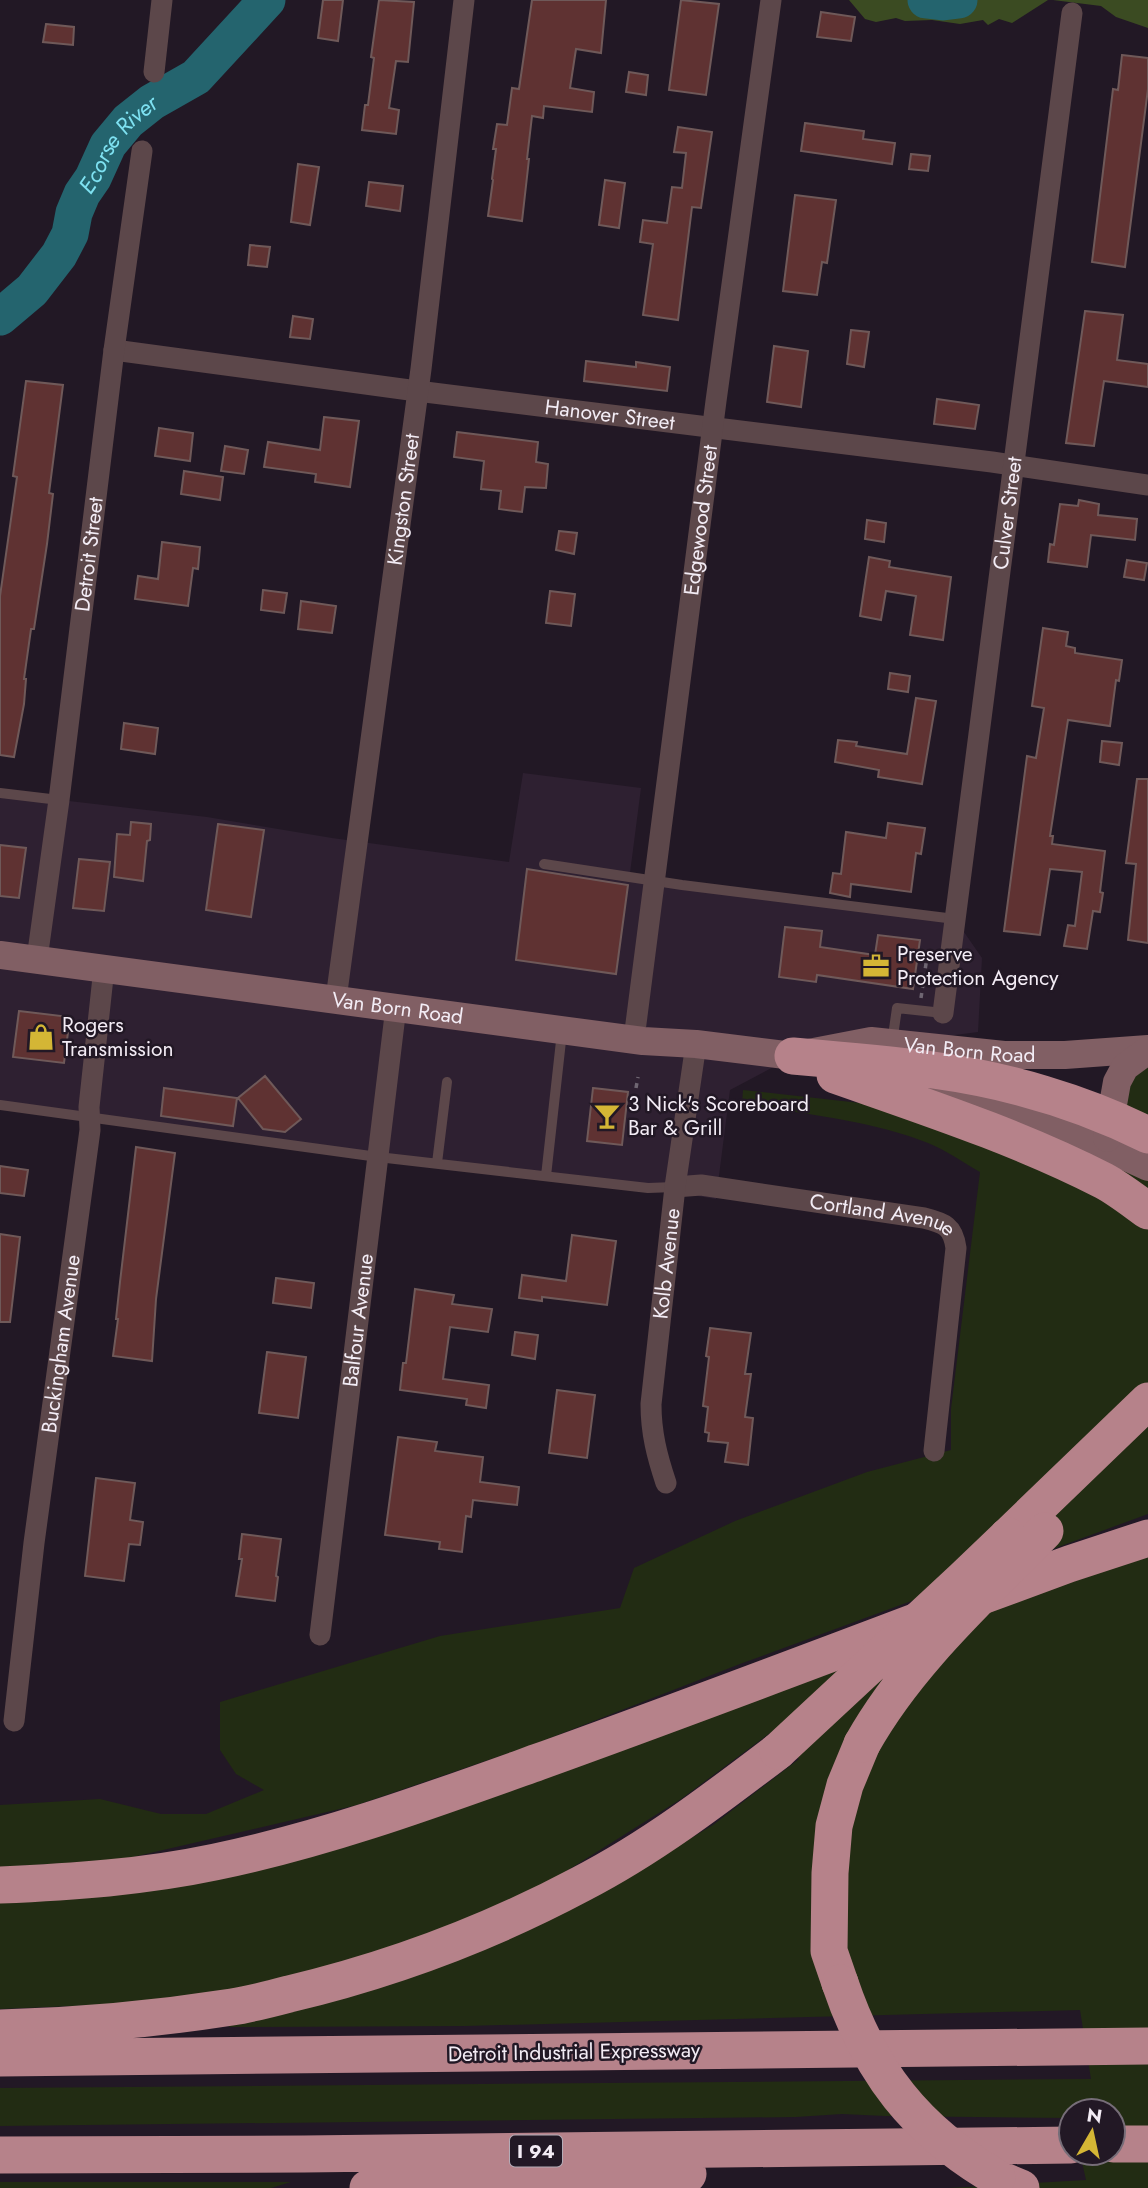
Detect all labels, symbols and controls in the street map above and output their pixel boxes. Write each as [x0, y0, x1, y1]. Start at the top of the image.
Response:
water label: Ecorse River [70, 86, 166, 201]
street label: Hanover Street [543, 392, 676, 438]
street label: Kingston Street [380, 432, 427, 567]
street label: Edgewood Street [676, 443, 725, 597]
street label: Culver Street [985, 455, 1030, 571]
street label: Detroit Street [67, 495, 111, 613]
place label: Preserve Protection Agency [897, 939, 1059, 993]
office icon: Preserve Protection Agency [861, 951, 891, 981]
street label: Van Born Road [330, 985, 465, 1032]
place label: Rogers Transmission [62, 1010, 174, 1064]
shop icon: Rogers Transmission [26, 1022, 56, 1052]
street label: Van Born Road [902, 1030, 1035, 1070]
place label: 3 Nick's Scoreboard Bar & Grill [628, 1089, 809, 1143]
bar icon: 3 Nick's Scoreboard Bar & Grill [592, 1101, 622, 1131]
street label: Cortland Avenue [808, 1186, 963, 1243]
street label: Kolb Avenue [645, 1206, 688, 1321]
street label: Balfour Avenue [335, 1252, 381, 1389]
street label: Buckingham Avenue [34, 1253, 88, 1435]
street label: Detroit Industrial Expressway [448, 2035, 701, 2069]
north arrow [1057, 2097, 1127, 2167]
text: N [1085, 2101, 1104, 2130]
road number: I 94 [510, 2136, 562, 2166]

